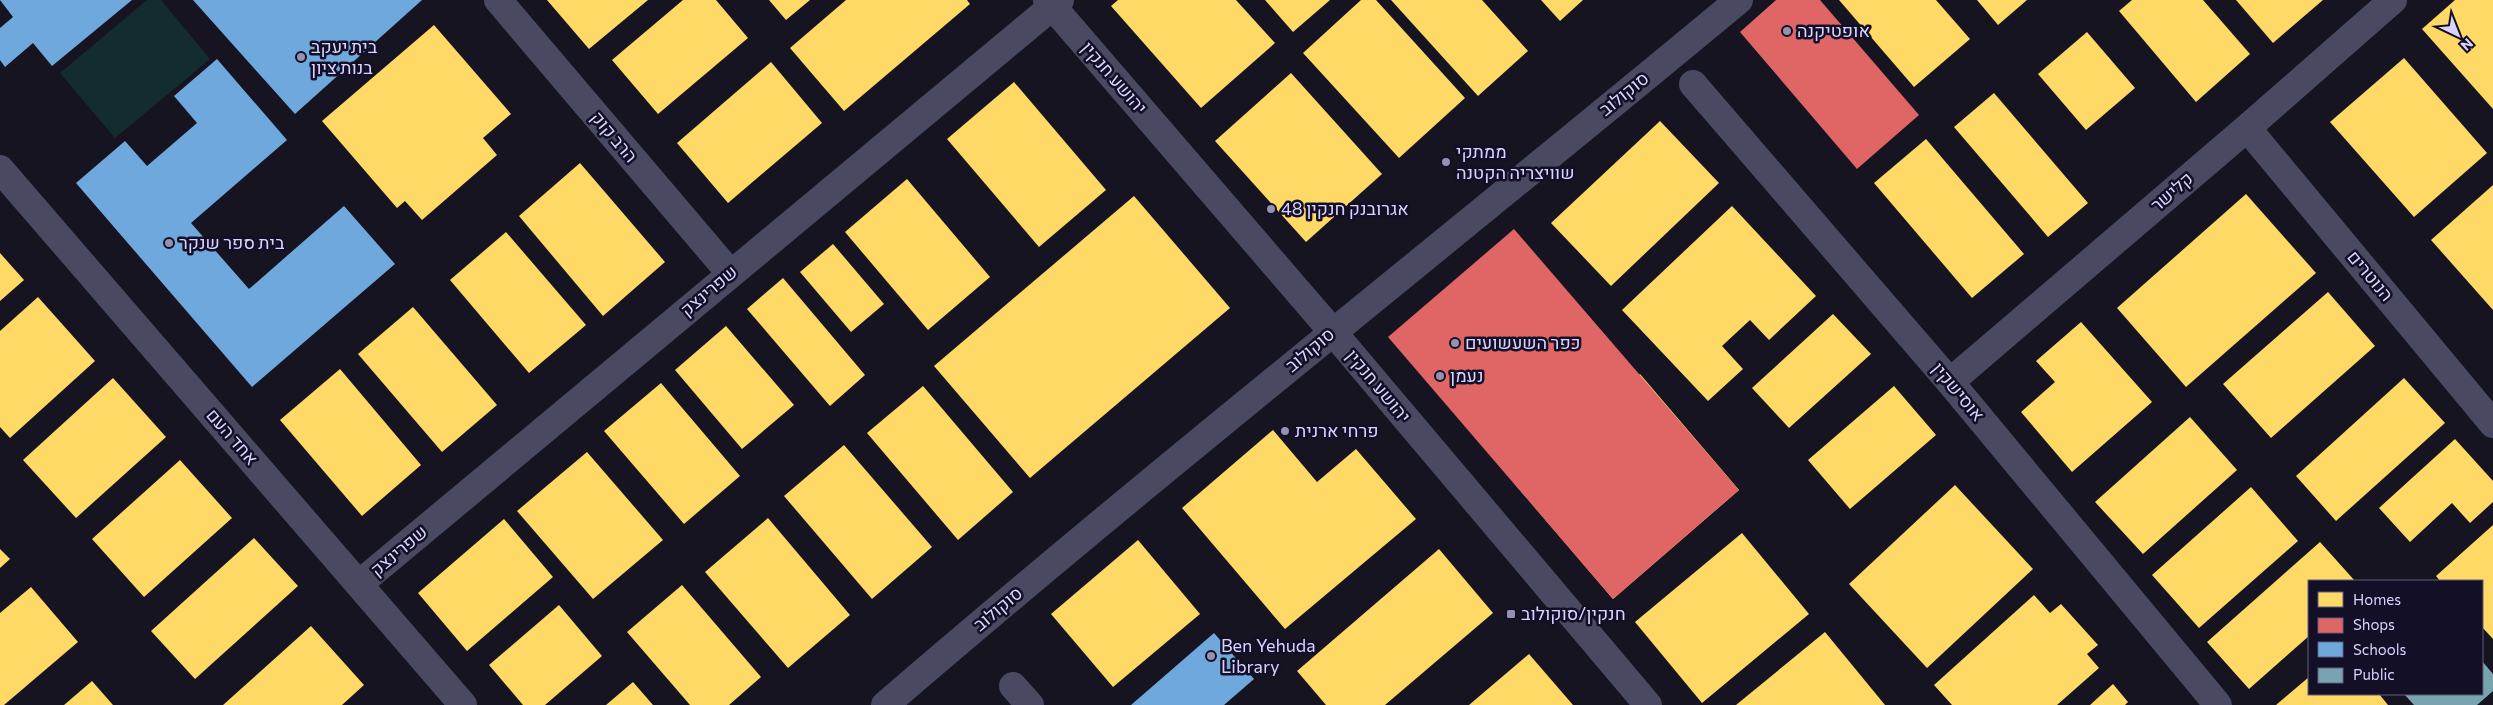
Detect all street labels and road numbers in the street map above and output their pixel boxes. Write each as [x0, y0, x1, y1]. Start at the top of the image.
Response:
street label: יהושע חנקין [1077, 37, 1152, 118]
street label: סוקולוב [1594, 67, 1653, 120]
street label: הרב קוק [587, 106, 642, 166]
street label: קלישר [2146, 167, 2197, 216]
street label: הנוטרים [2343, 246, 2398, 305]
street label: שפרינצק [675, 260, 741, 320]
street label: סוקולוב [1280, 322, 1338, 376]
street label: יהושע חנקין [1342, 344, 1416, 426]
street label: אוסישקין [1928, 358, 1990, 425]
street label: אחד העם [202, 404, 263, 469]
street label: שפרינצק [365, 520, 431, 580]
street label: סוקולוב [968, 581, 1026, 635]

